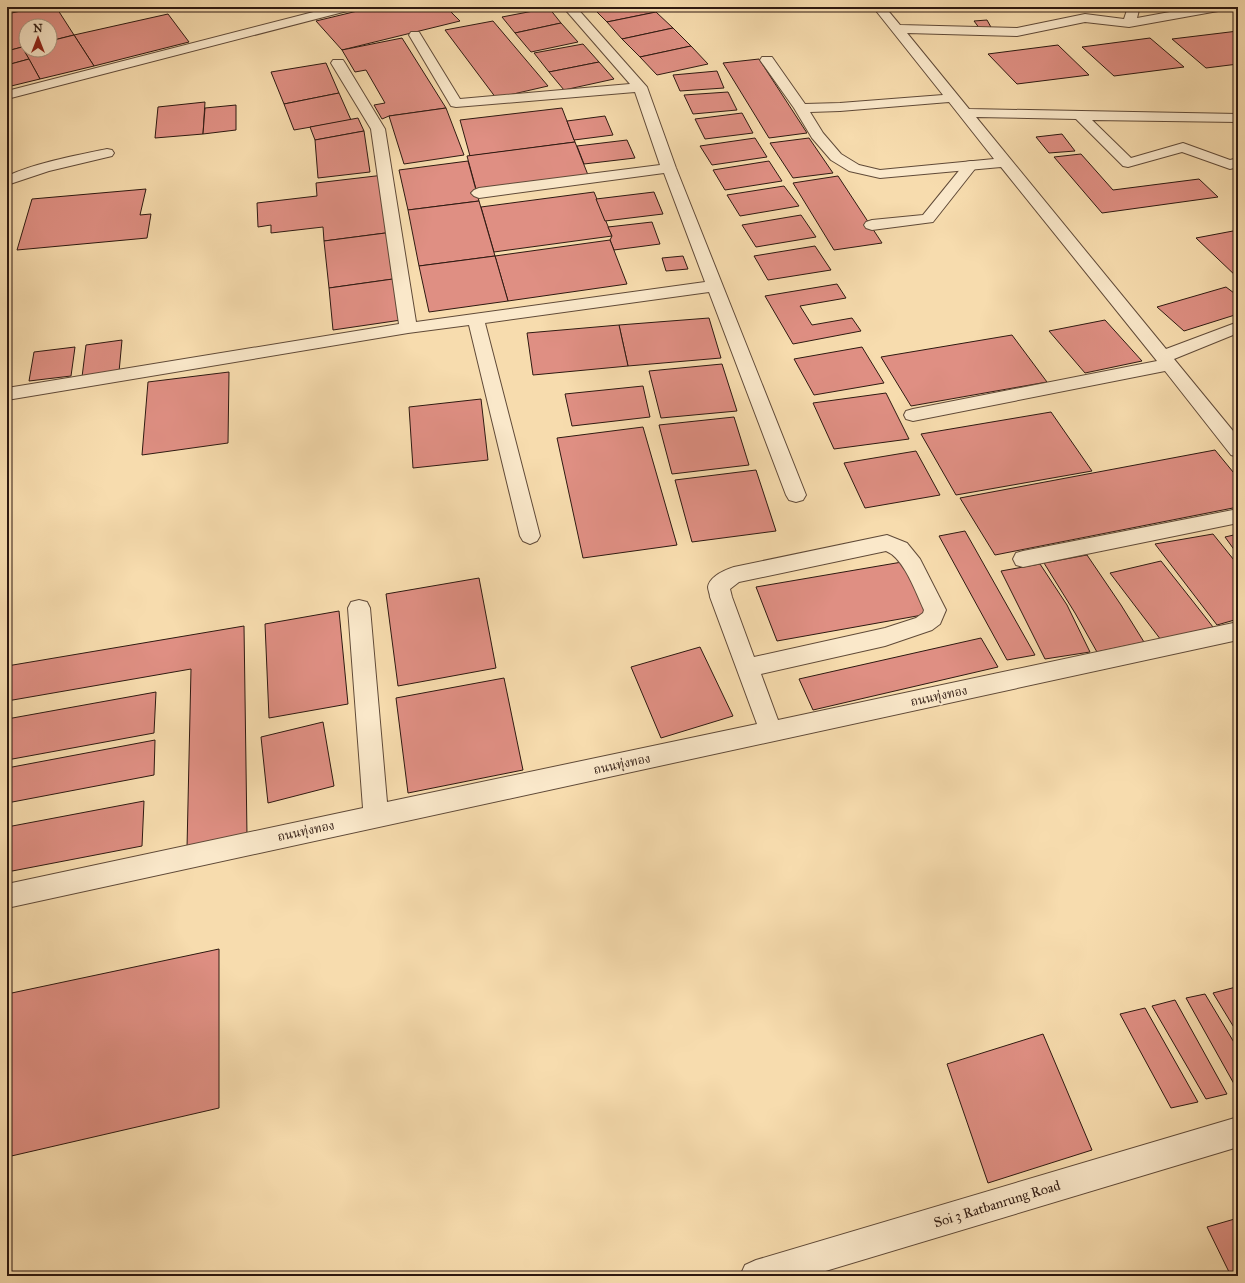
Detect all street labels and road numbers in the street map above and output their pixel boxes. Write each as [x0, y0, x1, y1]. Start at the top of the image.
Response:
street label: ถนนทุ่งทอง [909, 683, 969, 710]
street label: ถนนทุ่งทอง [592, 751, 652, 778]
street label: ถนนทุ่งทอง [276, 818, 336, 845]
street label: Soi 3 Ratbanrung Road [932, 1177, 1062, 1231]

